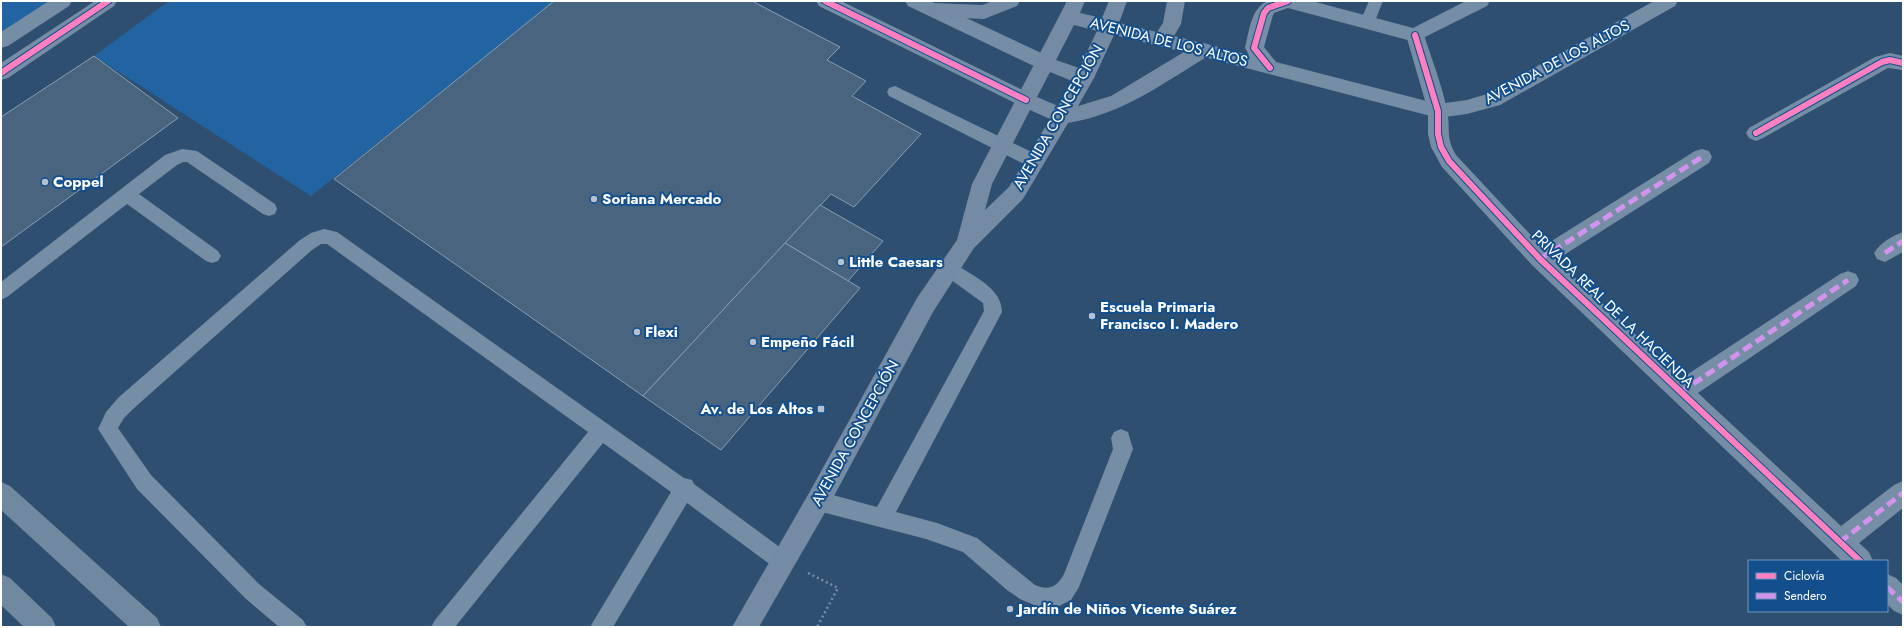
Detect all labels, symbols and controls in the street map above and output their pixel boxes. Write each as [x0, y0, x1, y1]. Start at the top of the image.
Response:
street label: AVENIDA DE LOS ALTOS [1088, 12, 1250, 72]
street label: AVENIDA DE LOS ALTOS [1480, 14, 1634, 110]
street label: AVENIDA CONCEPCIÓN [1007, 41, 1109, 193]
place label: Coppel [53, 171, 104, 193]
marker: Coppel [40, 177, 50, 187]
place label: Soriana Mercado [602, 188, 721, 210]
marker: Soriana Mercado [589, 194, 599, 204]
street label: PRIVADA REAL DE LA HACIENDA [1527, 225, 1699, 393]
place label: Little Caesars [849, 251, 943, 273]
marker: Little Caesars [836, 257, 846, 267]
place label: Escuela Primaria Francisco I. Madero [1100, 296, 1238, 335]
marker: Escuela Primaria Francisco I. Madero [1087, 311, 1097, 321]
place label: Flexi [645, 321, 678, 343]
marker: Flexi [632, 327, 642, 337]
place label: Empeño Fácil [761, 331, 854, 353]
marker: Empeño Fácil [748, 337, 758, 347]
street label: AVENIDA CONCEPCIÓN [806, 356, 904, 510]
place label: Av. de Los Altos [699, 398, 813, 420]
marker: Av. de Los Altos [816, 404, 826, 414]
legend [1748, 560, 1888, 612]
text: Ciclovía [1784, 567, 1825, 585]
text: Sendero [1784, 587, 1827, 605]
place label: Jardín de Niños Vicente Suárez [1015, 598, 1237, 620]
marker: Jardín de Niños Vicente Suárez [1005, 604, 1015, 614]

